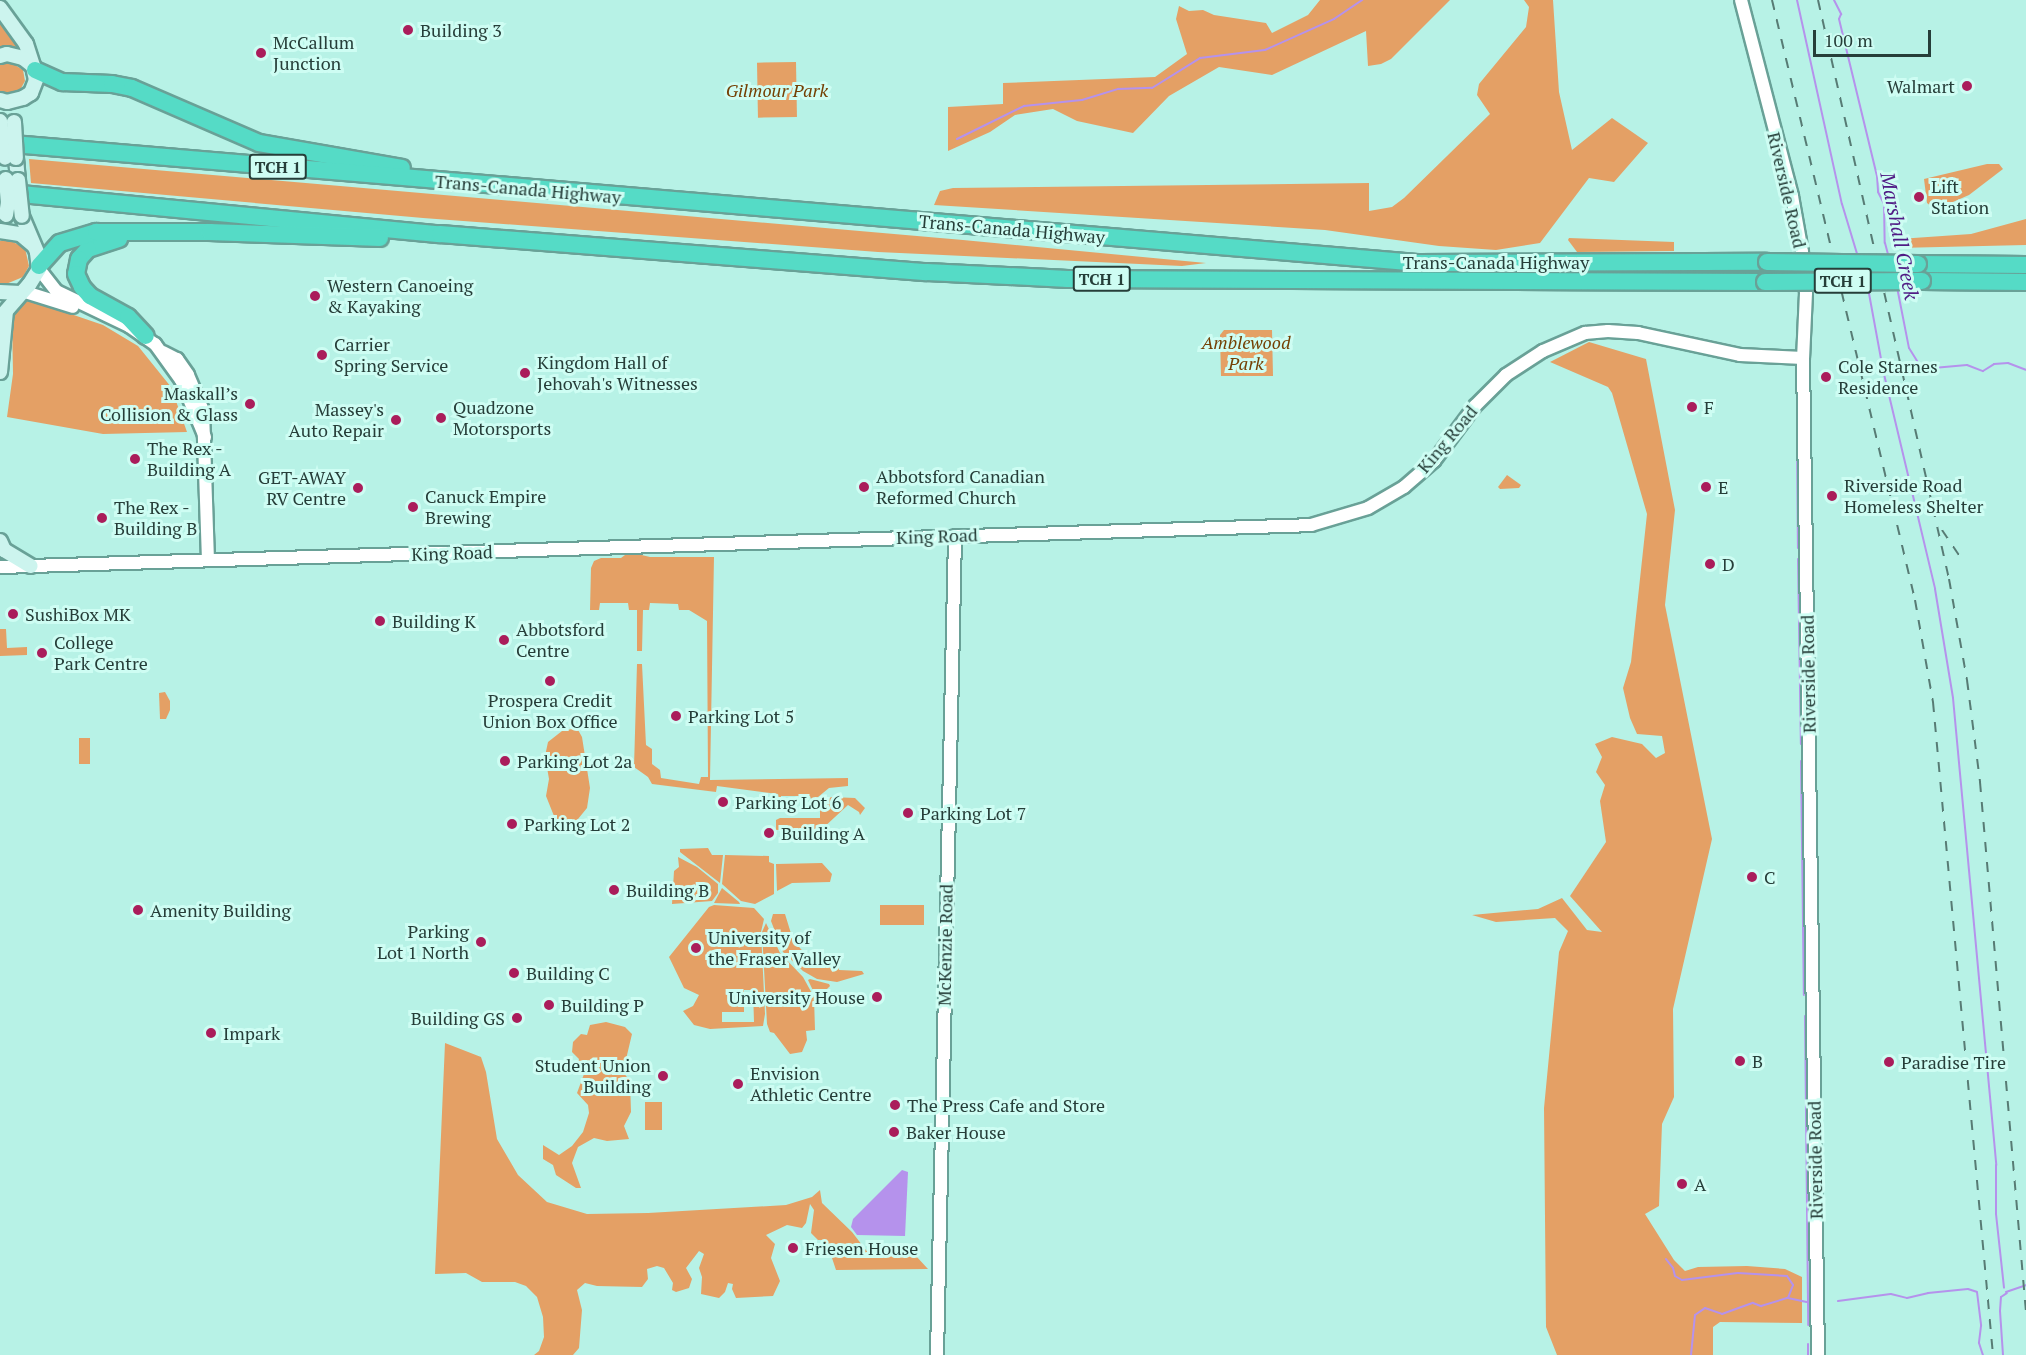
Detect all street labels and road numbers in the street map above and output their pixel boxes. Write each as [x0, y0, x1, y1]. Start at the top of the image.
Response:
street label: Riverside Road [1763, 130, 1811, 250]
road number: TCH 1 [248, 154, 308, 180]
street label: Trans-Canada Highway [434, 170, 622, 208]
street label: Trans-Canada Highway [918, 210, 1106, 248]
street label: Trans-Canada Highway [1403, 251, 1589, 273]
road number: TCH 1 [1072, 266, 1132, 292]
road number: TCH 1 [1813, 268, 1873, 294]
street label: King Road [1412, 401, 1482, 477]
street label: King Road [896, 524, 978, 548]
street label: King Road [411, 541, 493, 565]
street label: Riverside Road [1796, 615, 1820, 733]
street label: McKenzie Road [933, 884, 957, 1006]
street label: Riverside Road [1803, 1101, 1827, 1219]

